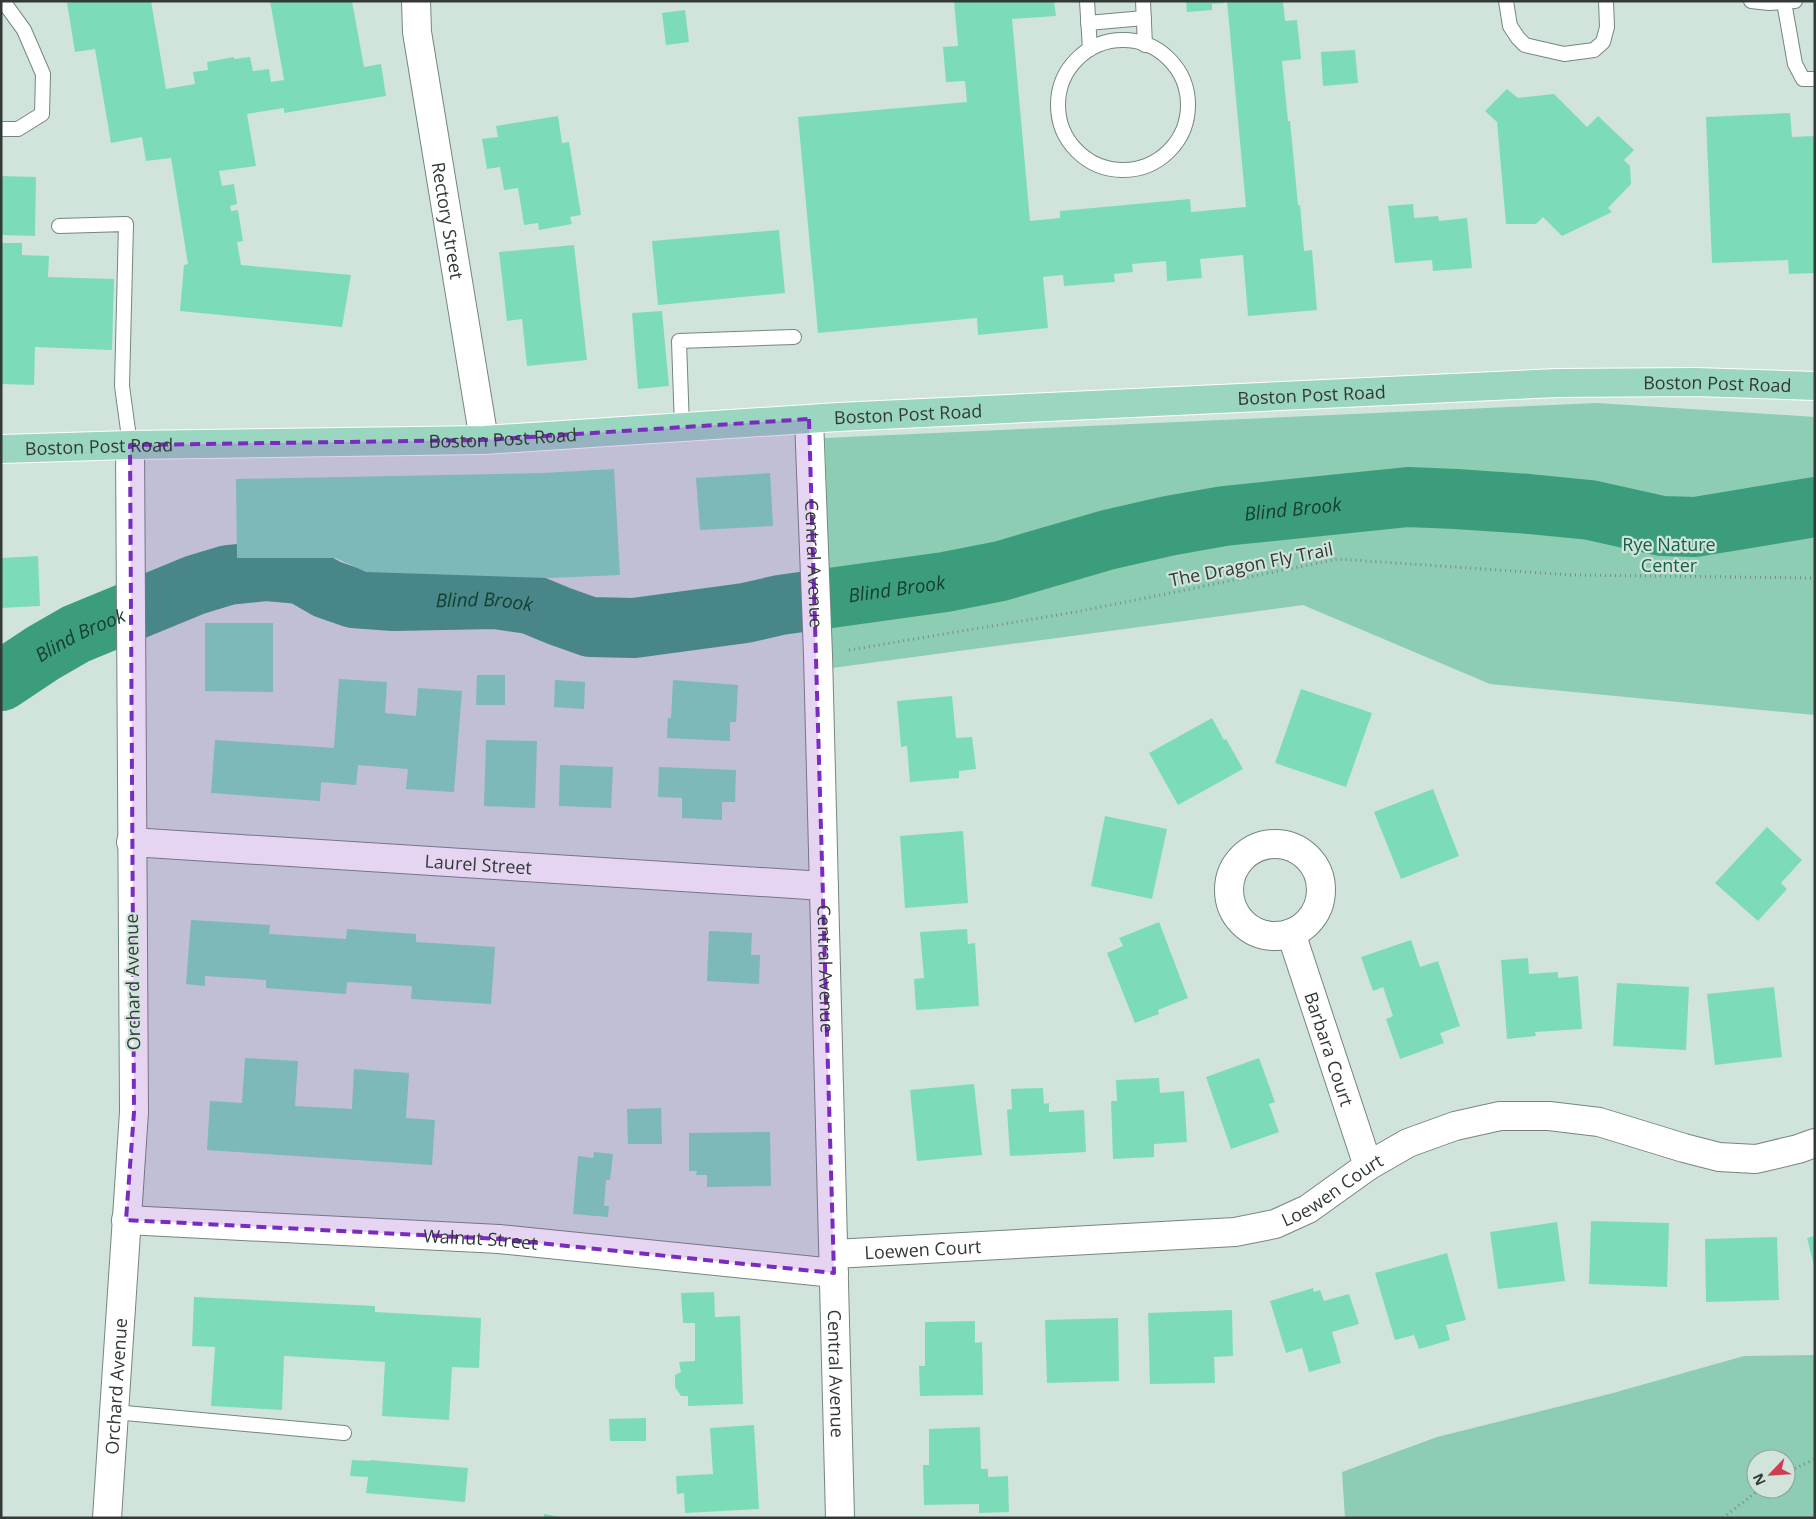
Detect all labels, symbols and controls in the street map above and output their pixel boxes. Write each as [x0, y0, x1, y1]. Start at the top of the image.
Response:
street label: Rectory Street [427, 160, 469, 281]
street label: Boston Post Road [1643, 370, 1792, 397]
street label: Boston Post Road [1237, 379, 1386, 410]
street label: Boston Post Road [833, 398, 983, 429]
street label: Boston Post Road [429, 422, 578, 453]
street label: Boston Post Road [24, 432, 173, 460]
water label: Blind Brook [1243, 491, 1343, 527]
street label: Central Avenue [800, 499, 829, 628]
park label: Rye Nature Center [1622, 532, 1716, 577]
street label: The Dragon Fly Trail [1167, 536, 1335, 592]
water label: Blind Brook [847, 569, 947, 608]
water label: Blind Brook [435, 586, 535, 617]
water label: Blind Brook [30, 602, 130, 668]
street label: Laurel Street [424, 849, 533, 879]
street label: Central Avenue [812, 904, 840, 1033]
street label: Orchard Avenue [119, 913, 145, 1051]
street label: Barbara Court [1299, 989, 1359, 1109]
street label: Loewen Court [1277, 1148, 1387, 1232]
street label: Walnut Street [423, 1223, 539, 1255]
street label: Loewen Court [864, 1234, 982, 1264]
street label: Central Avenue [823, 1309, 850, 1438]
street label: Orchard Avenue [99, 1317, 132, 1455]
north arrow [1746, 1449, 1796, 1499]
text: N [1748, 1471, 1770, 1489]

